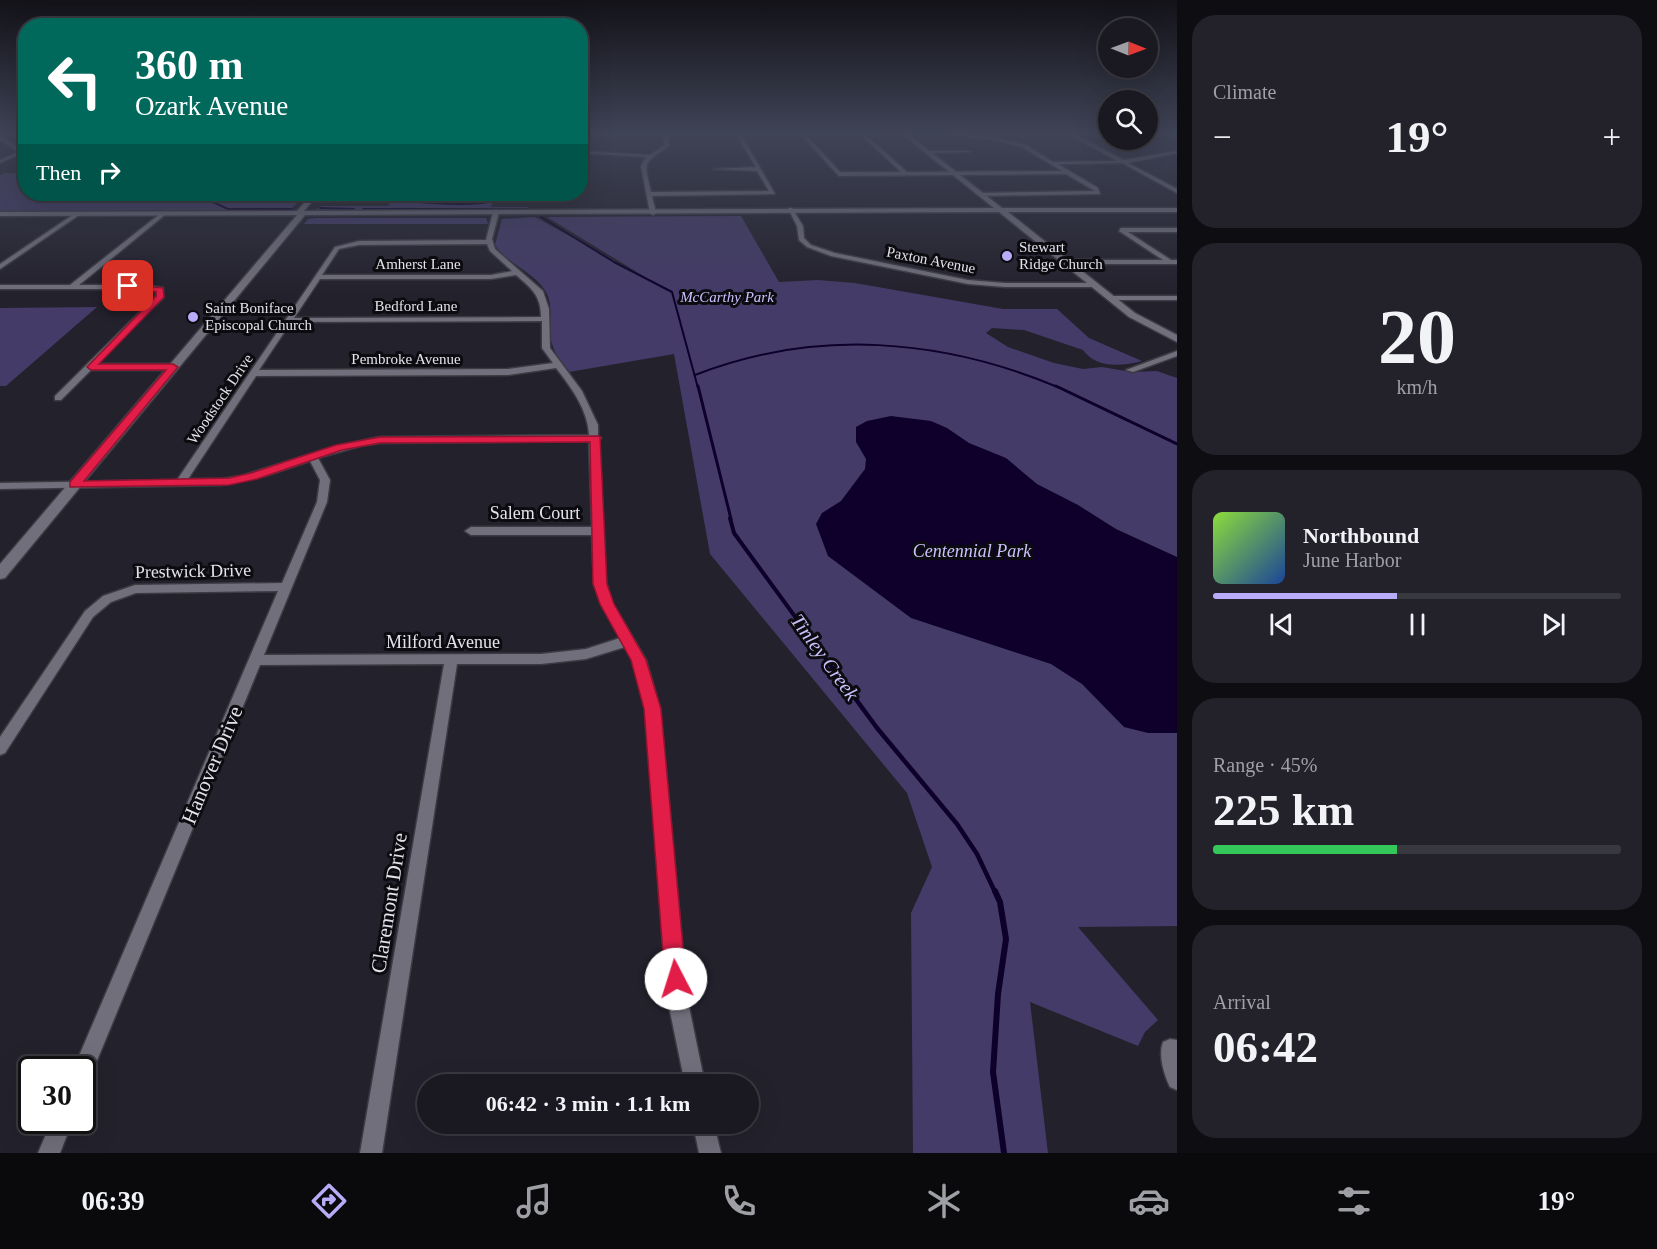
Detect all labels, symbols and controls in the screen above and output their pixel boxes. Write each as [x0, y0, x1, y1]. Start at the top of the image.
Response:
north arrow [1098, 18, 1158, 78]
map controls [1098, 18, 1158, 150]
icon: left [36, 42, 114, 120]
text: 360 m [135, 42, 244, 88]
text: Climate [1213, 81, 1276, 103]
button: search [1098, 90, 1158, 150]
text: Ozark Avenue [135, 91, 288, 121]
text: 19° [1386, 112, 1449, 162]
text: − [1213, 119, 1232, 155]
text: + [1602, 119, 1621, 155]
icon: right [93, 156, 126, 189]
text: Then [36, 160, 81, 185]
place label: Stewart Ridge Church [1019, 239, 1103, 272]
street label: Paxton Avenue [885, 244, 977, 277]
marker: Stewart Ridge Church [1000, 249, 1014, 263]
street label: Amherst Lane [375, 256, 461, 272]
pin [102, 260, 153, 311]
icon: arrive [111, 269, 144, 302]
park label: McCarthy Park [679, 289, 774, 305]
text: 20 [1378, 293, 1456, 380]
street label: Bedford Lane [375, 298, 458, 314]
place label: Saint Boniface Episcopal Church [205, 300, 313, 333]
marker: Saint Boniface Episcopal Church [186, 310, 200, 324]
street label: Woodstock Drive [184, 351, 256, 447]
street label: Pembroke Avenue [351, 351, 461, 367]
text: km/h [1396, 376, 1438, 398]
street label: Salem Court [490, 503, 580, 523]
text: Northbound [1303, 523, 1419, 548]
park label: Centennial Park [913, 541, 1032, 561]
text: June Harbor [1303, 549, 1401, 571]
street label: Prestwick Drive [135, 560, 251, 582]
icon: previous [1265, 608, 1298, 641]
icon: pause [1401, 608, 1434, 641]
icon: next [1537, 608, 1570, 641]
water label: Tinley Creek [786, 610, 864, 706]
street label: Milford Avenue [386, 632, 500, 652]
street label: Hanover Drive [176, 703, 248, 827]
text: Range · 45% [1213, 754, 1317, 776]
text: 225 km [1213, 785, 1354, 835]
street label: Claremont Drive [366, 831, 412, 975]
position arrow [644, 947, 708, 1011]
text: Arrival [1213, 991, 1271, 1013]
text: 06:42 [1213, 1022, 1318, 1072]
speed limit sign: 30 [18, 1056, 96, 1134]
text: 06:42 · 3 min · 1.1 km [486, 1091, 690, 1116]
icon: directions [308, 1180, 350, 1222]
icon: music [513, 1180, 555, 1222]
icon: phone [718, 1180, 760, 1222]
icon: climate [923, 1180, 965, 1222]
icon: car [1128, 1180, 1170, 1222]
icon: filters [1333, 1180, 1375, 1222]
text: 06:39 [82, 1186, 145, 1216]
text: 19° [1538, 1186, 1575, 1216]

